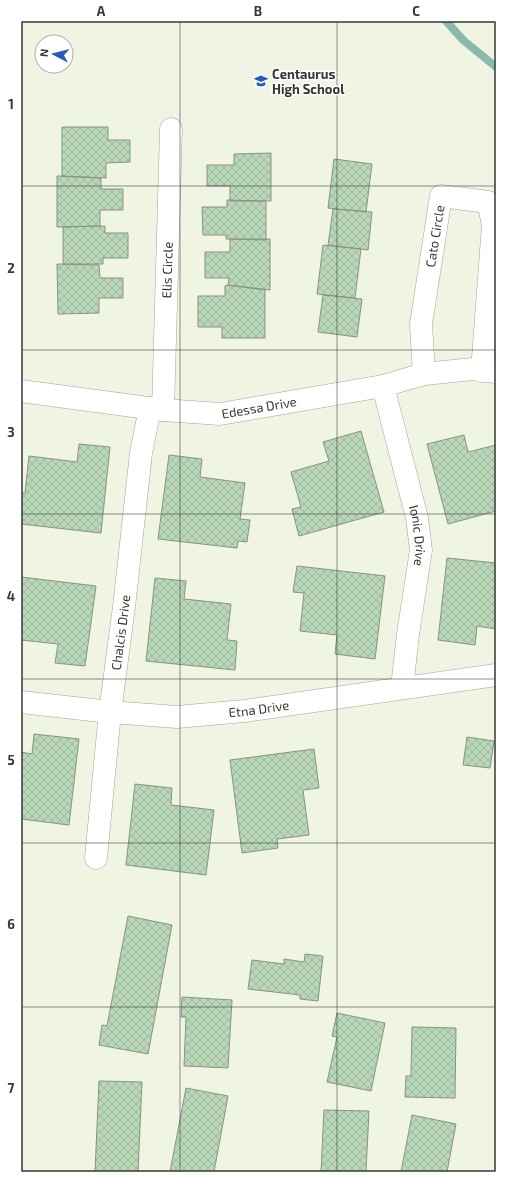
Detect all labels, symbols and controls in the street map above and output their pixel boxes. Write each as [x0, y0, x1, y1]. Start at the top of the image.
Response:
text: A [97, 3, 106, 19]
text: B [254, 3, 262, 19]
text: C [412, 3, 420, 19]
north arrow [34, 34, 74, 74]
text: N [37, 48, 51, 57]
place label: Centaurus High School [272, 66, 345, 97]
school or university icon: Centaurus High School [253, 73, 269, 89]
text: 1 [8, 96, 14, 112]
street label: Cato Circle [422, 204, 447, 268]
street label: Elis Circle [158, 241, 176, 299]
text: 2 [7, 260, 15, 276]
street label: Edessa Drive [220, 393, 298, 422]
text: 3 [7, 424, 15, 440]
street label: Ionic Drive [406, 503, 429, 567]
text: 4 [7, 588, 15, 604]
street label: Chalcis Drive [108, 594, 133, 671]
street label: Etna Drive [228, 697, 290, 720]
text: 5 [7, 752, 15, 768]
text: 6 [7, 916, 15, 932]
text: 7 [8, 1080, 15, 1096]

